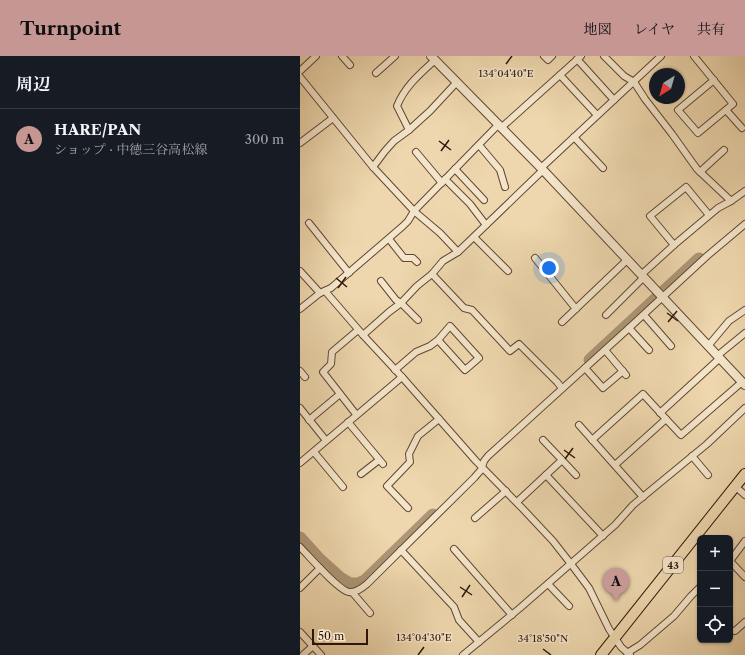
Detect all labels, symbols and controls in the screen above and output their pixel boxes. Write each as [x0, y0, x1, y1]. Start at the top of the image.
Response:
text: Turnpoint [20, 17, 121, 40]
text: 地図 [584, 20, 612, 38]
text: レイヤ [634, 20, 675, 38]
text: 共有 [697, 20, 725, 38]
text: 134°04'40"E [478, 67, 534, 80]
north arrow [649, 68, 685, 104]
text: 周辺 [16, 74, 50, 94]
text: HARE/PAN [54, 120, 141, 139]
text: A [24, 131, 34, 147]
text: 300 m [245, 131, 284, 147]
text: ショップ · 中徳三谷高松線 [54, 141, 207, 157]
your location [539, 258, 559, 278]
map controls [697, 535, 733, 643]
button: + [697, 535, 733, 571]
road number: 43 [663, 557, 683, 573]
pin: A [603, 568, 629, 601]
button: − [697, 571, 733, 607]
button: locate [697, 607, 733, 643]
scale bar [312, 627, 368, 646]
text: 50 m [318, 629, 344, 643]
text: 134°04'30"E [396, 631, 452, 644]
text: 34°18'50"N [518, 632, 568, 645]

